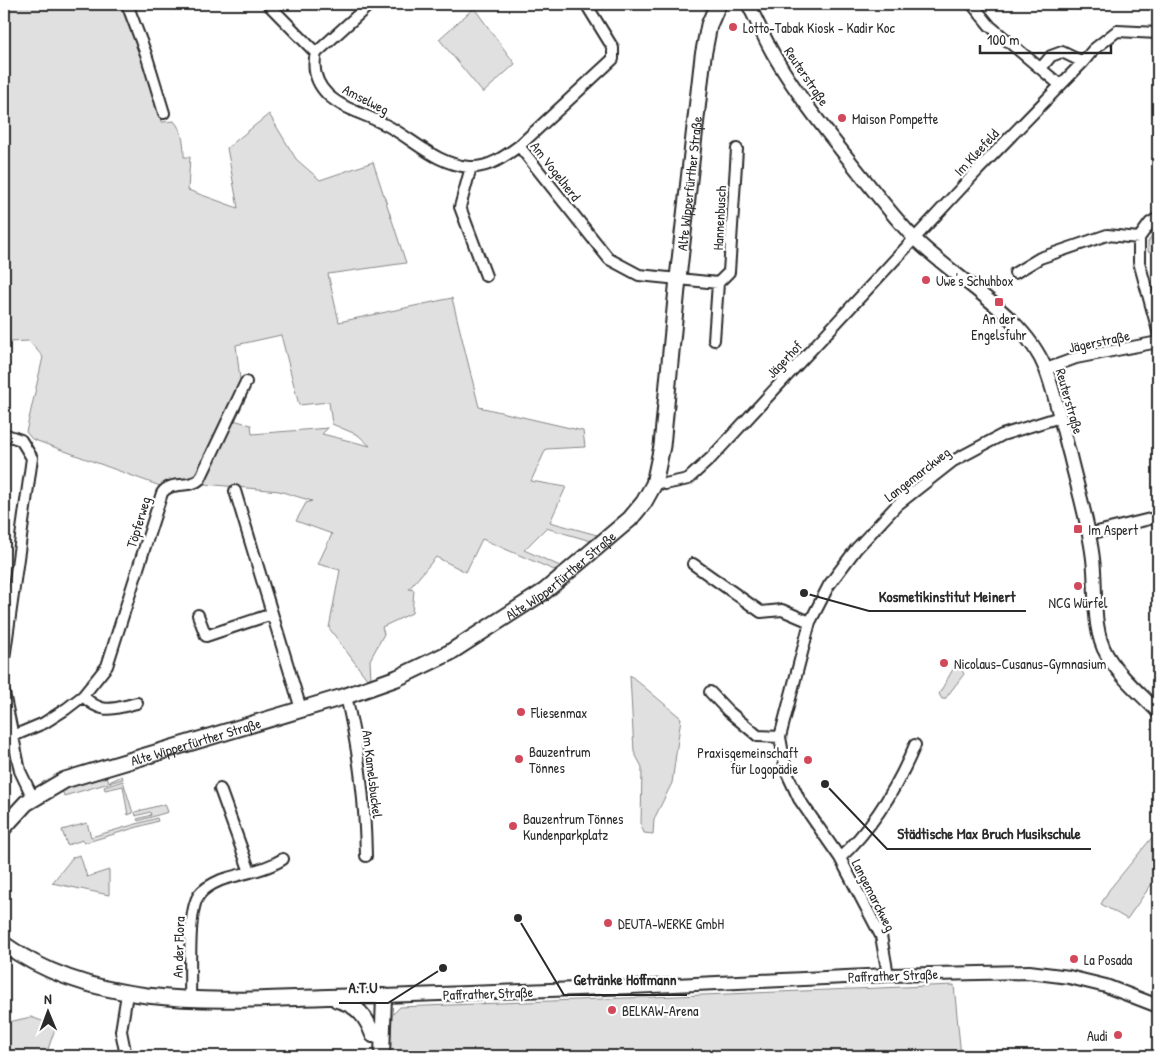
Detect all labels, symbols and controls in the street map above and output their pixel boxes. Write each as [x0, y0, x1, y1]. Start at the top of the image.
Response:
place label: Lotto-Tabak Kiosk - Kadir Koc [743, 18, 895, 37]
marker: Lotto-Tabak Kiosk - Kadir Koc [727, 21, 739, 33]
scale bar [980, 22, 1111, 54]
text: 100 m [987, 29, 1020, 50]
street label: Reuterstraße [779, 43, 834, 110]
street label: Amselweg [339, 79, 392, 120]
place label: Maison Pompette [852, 109, 939, 129]
marker: Maison Pompette [836, 112, 848, 124]
street label: Alte Wipperfürther Straße [672, 115, 706, 252]
street label: Im Kleefeld [949, 124, 1003, 180]
street label: Am Vogelherd [526, 137, 586, 206]
street label: Hannenbusch [708, 185, 730, 251]
place label: Uwe's Schuhbox [936, 271, 1014, 290]
marker: Uwe's Schuhbox [920, 274, 932, 286]
marker: An der Engelsfuhr [993, 296, 1005, 308]
place label: An der Engelsfuhr [971, 309, 1027, 345]
street label: Jägerstraße [1067, 325, 1132, 358]
street label: Jägerhof [762, 336, 807, 382]
street label: Reuterstraße [1051, 366, 1089, 437]
street label: Langemarckweg [880, 442, 954, 507]
street label: Töpferweg [121, 494, 156, 550]
place label: Im Aspert [1088, 520, 1138, 540]
marker: Im Aspert [1072, 523, 1084, 535]
street label: Alte Wipperfürther Straße [501, 526, 620, 624]
marker: NCG Würfel [1072, 580, 1084, 592]
callout: Kosmetikinstitut Meinert [869, 581, 1026, 611]
text: Kosmetikinstitut Meinert [879, 586, 1016, 607]
place label: NCG Würfel [1049, 593, 1108, 612]
place label: Nicolaus-Cusanus-Gymnasium [954, 654, 1106, 674]
marker: Nicolaus-Cusanus-Gymnasium [938, 657, 950, 669]
place label: Fliesenmax [530, 703, 587, 722]
marker: Fliesenmax [515, 706, 527, 718]
street label: Alte Wipperfürther Straße [128, 712, 263, 769]
street label: Am Kamelsbuckel [358, 729, 388, 819]
place label: Bauzentrum Tönnes [529, 742, 590, 777]
place label: Praxisgemeinschaft für Logopädie [697, 743, 798, 779]
marker: Bauzentrum Tönnes [513, 753, 525, 765]
marker: Praxisgemeinschaft für Logopädie [802, 754, 814, 766]
place label: Bauzentrum Tönnes Kundenparkplatz [523, 809, 623, 845]
callout: Städtische Max Bruch Musikschule [887, 819, 1091, 849]
marker: Bauzentrum Tönnes Kundenparkplatz [507, 820, 519, 832]
text: Städtische Max Bruch Musikschule [897, 823, 1081, 844]
street label: Langemarckweg [847, 856, 900, 935]
place label: DEUTA-WERKE GmbH [618, 914, 724, 933]
street label: An der Flora [167, 915, 189, 978]
marker: DEUTA-WERKE GmbH [602, 917, 614, 929]
place label: La Posada [1084, 950, 1133, 969]
marker: La Posada [1068, 953, 1080, 965]
street label: Paffrather Straße [847, 964, 939, 987]
callout: Getränke Hoffmann [564, 965, 687, 995]
text: Getränke Hoffmann [574, 969, 677, 990]
callout: A.T.U [339, 973, 388, 1003]
text: A.T.U [348, 977, 378, 998]
street label: Paffrather Straße [442, 982, 534, 1005]
north arrow [22, 988, 72, 1038]
text: N [44, 989, 52, 1008]
place label: BELKAW-Arena [622, 1001, 699, 1020]
marker: BELKAW-Arena [606, 1004, 618, 1016]
place label: Audi [1087, 1026, 1108, 1045]
marker: Audi [1112, 1029, 1124, 1041]

